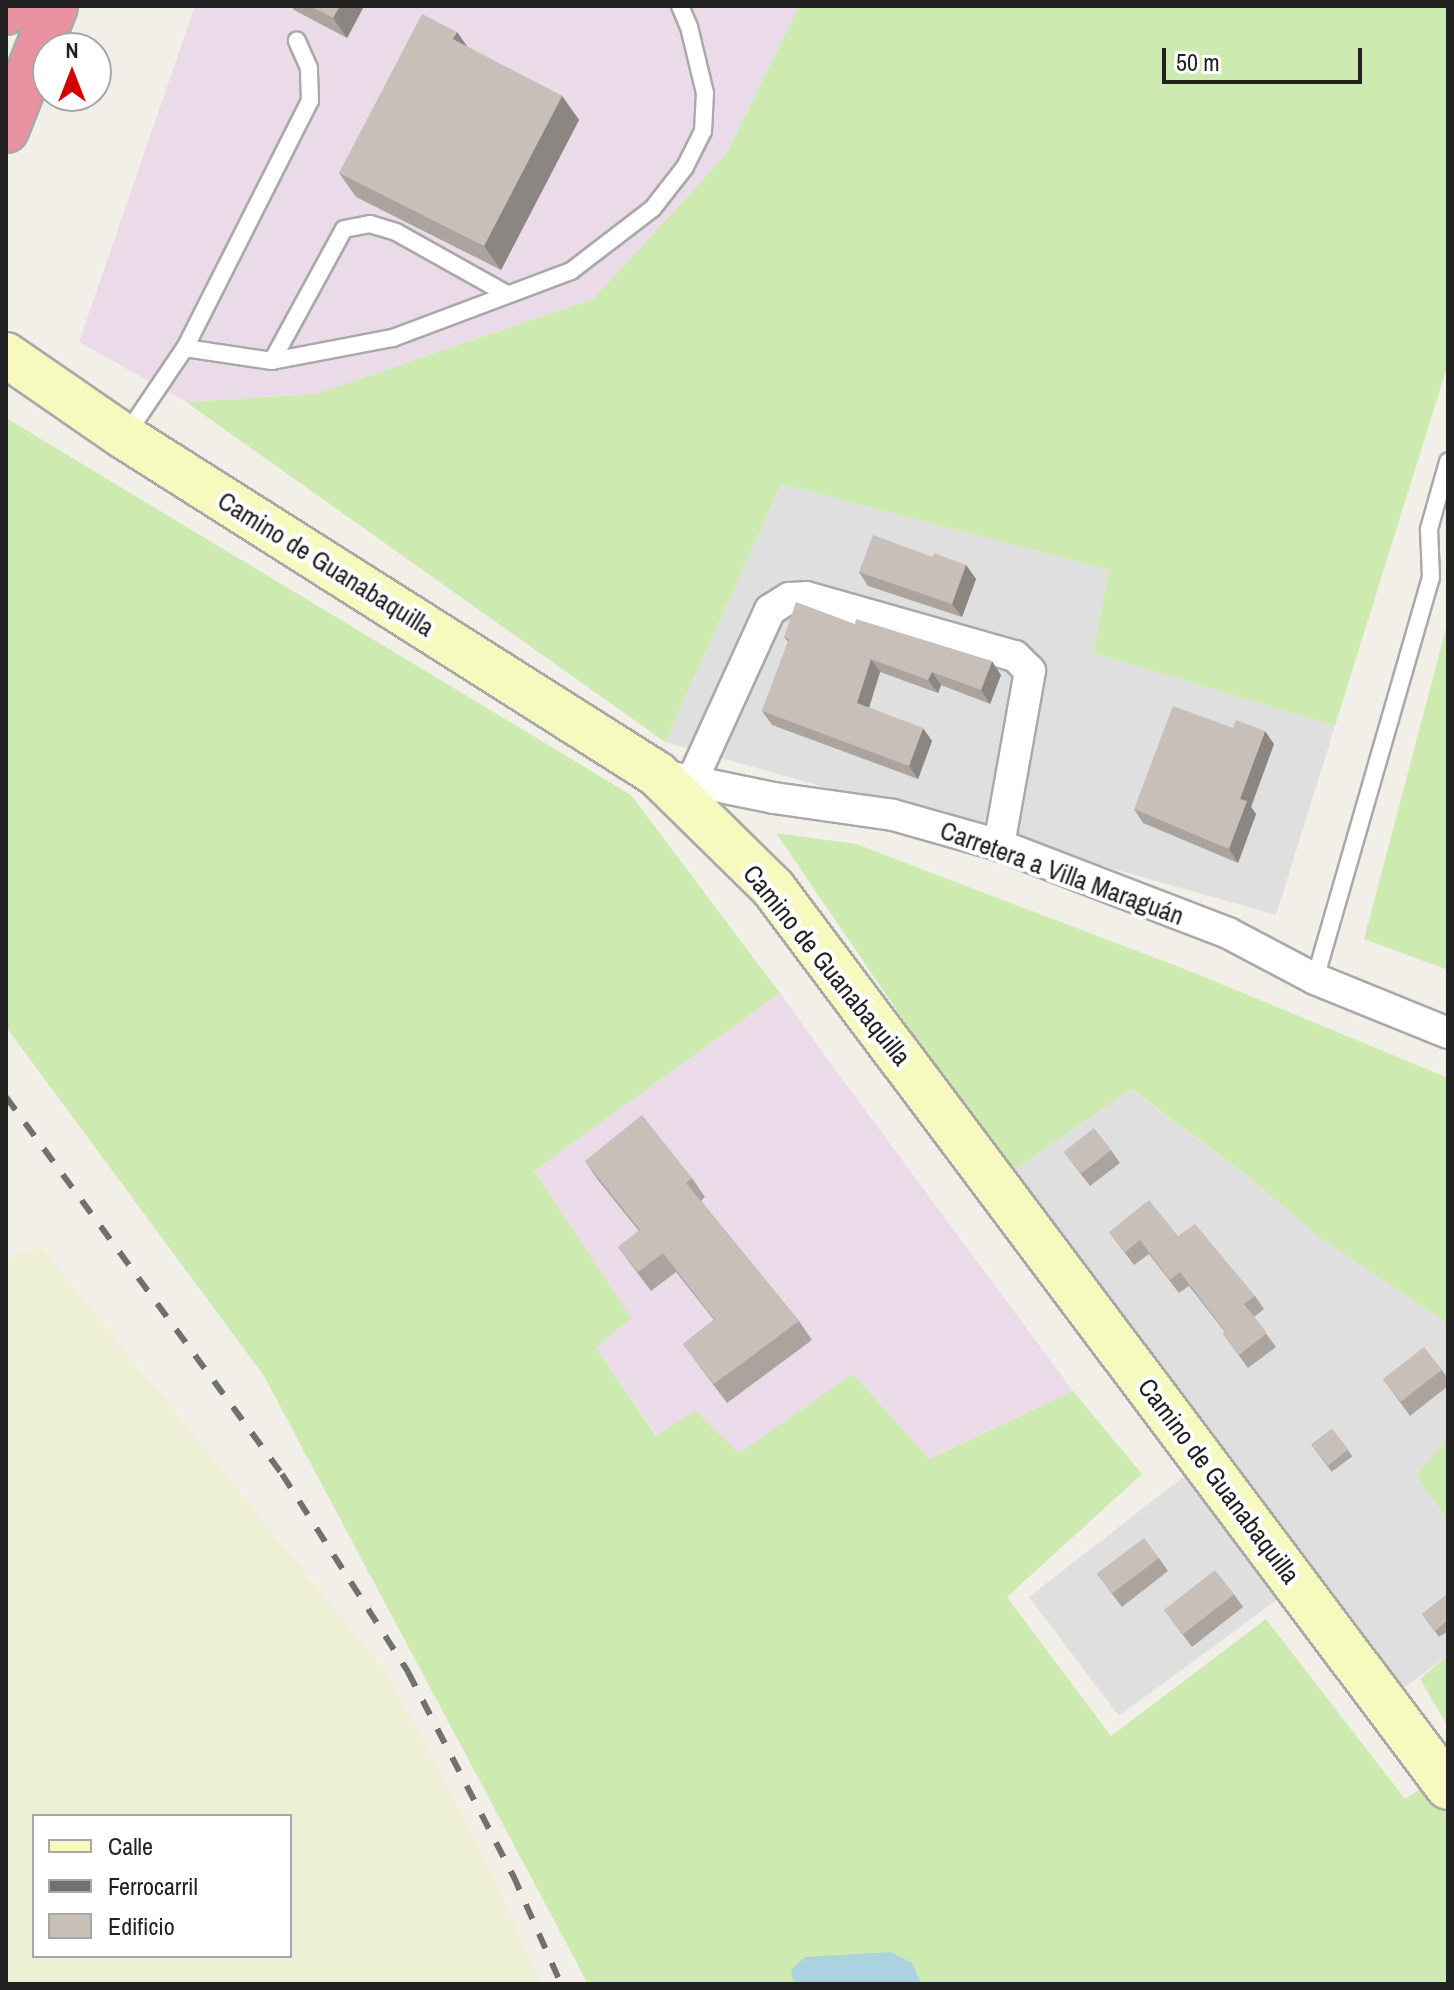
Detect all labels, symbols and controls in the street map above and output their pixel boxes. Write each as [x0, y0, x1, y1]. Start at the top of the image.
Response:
north arrow [32, 32, 112, 112]
scale bar [1166, 32, 1366, 82]
text: N [65, 35, 79, 65]
text: 50 m [1176, 46, 1220, 78]
street label: Camino de Guanabaquilla [212, 485, 440, 643]
street label: Carretera a Villa Maraguán [936, 814, 1188, 932]
street label: Camino de Guanabaquilla [737, 858, 917, 1072]
street label: Camino de Guanabaquilla [1132, 1372, 1306, 1590]
legend [32, 1814, 292, 1958]
text: Calle [108, 1830, 153, 1862]
text: Ferrocarril [108, 1870, 198, 1902]
text: Edificio [108, 1910, 175, 1942]

